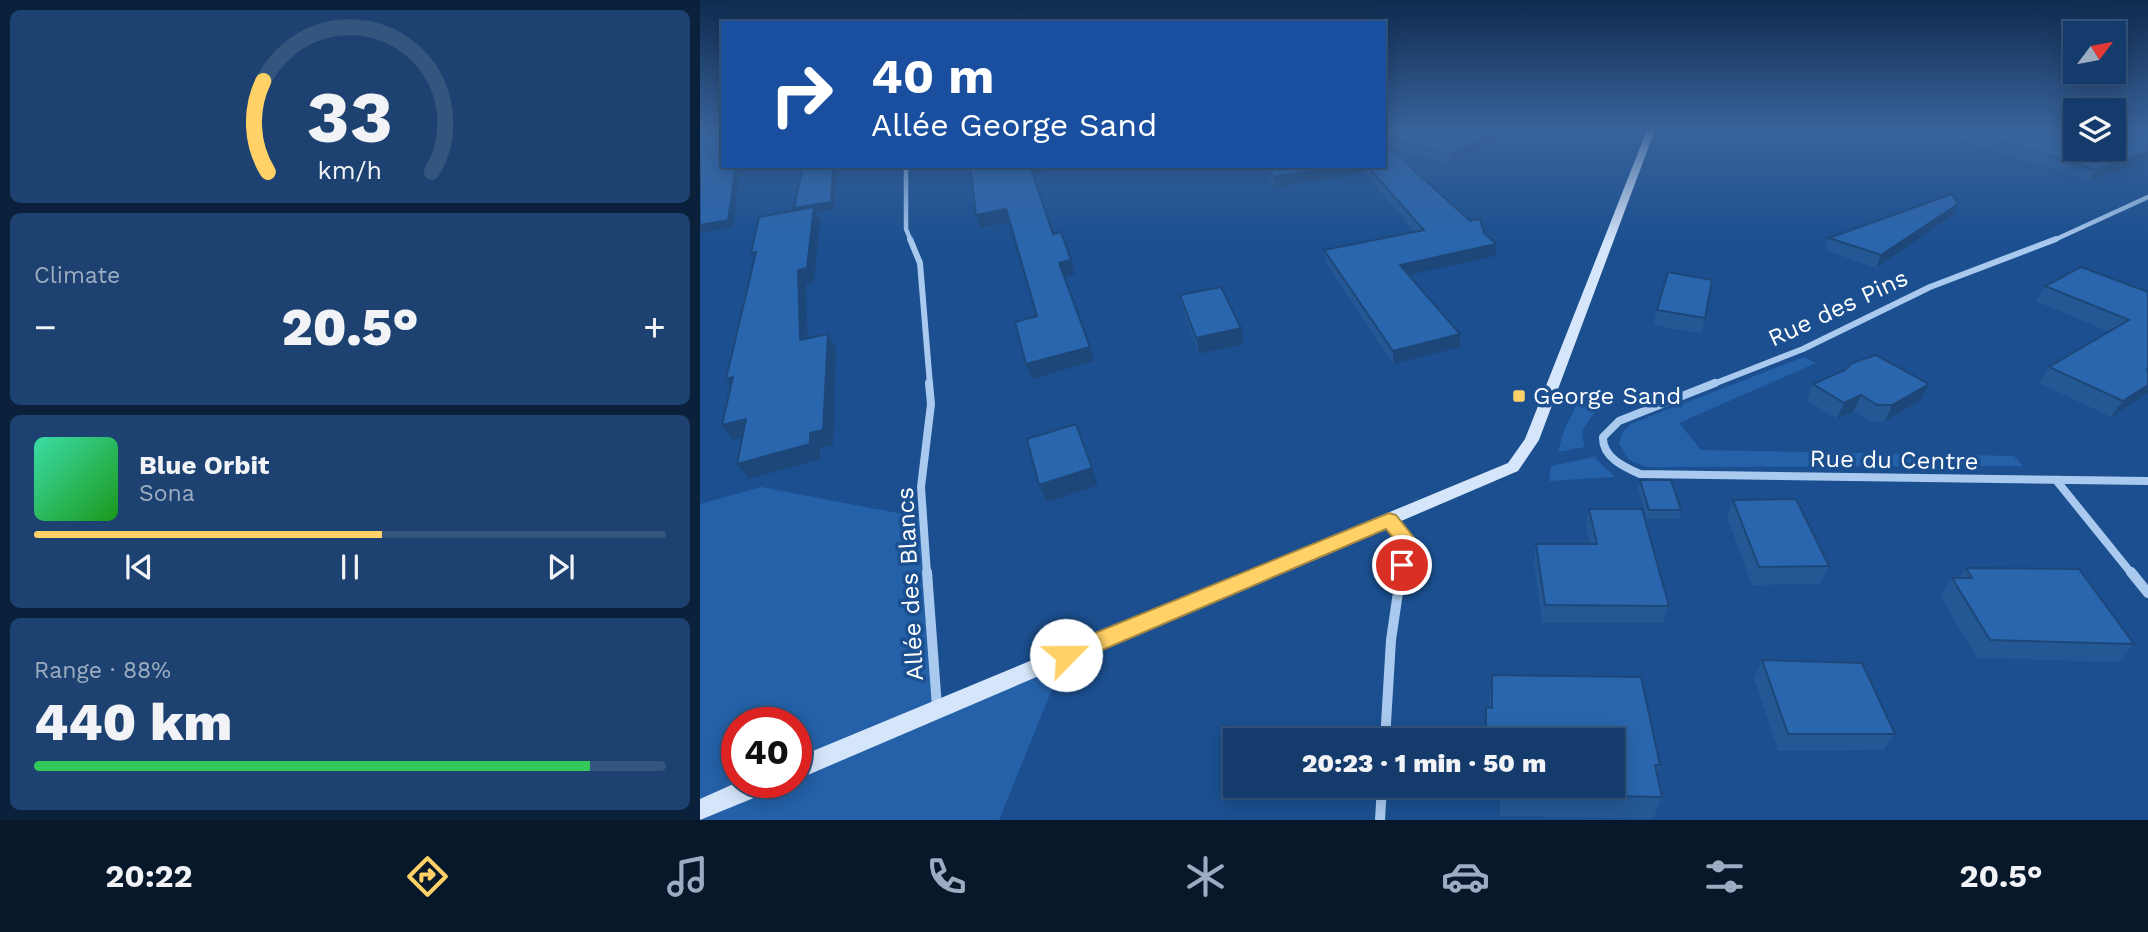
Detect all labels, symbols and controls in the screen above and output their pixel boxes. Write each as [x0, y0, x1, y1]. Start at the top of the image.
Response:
north arrow [2063, 21, 2126, 84]
map controls [2063, 21, 2126, 161]
text: 40 m [871, 47, 994, 105]
icon: right [756, 49, 847, 140]
text: 33 [307, 75, 393, 161]
button: layers [2063, 98, 2126, 161]
text: Allée George Sand [871, 106, 1157, 144]
text: km/h [318, 156, 382, 185]
text: Climate [34, 262, 120, 289]
street label: Rue des Pins [1764, 263, 1912, 353]
text: 20.5° [281, 297, 419, 358]
text: − [34, 305, 57, 349]
text: + [643, 305, 666, 349]
place label: George Sand [1533, 382, 1681, 410]
marker: George Sand [1511, 388, 1527, 404]
street label: Rue du Centre [1809, 445, 1979, 475]
text: Blue Orbit [139, 450, 269, 480]
text: Sona [139, 480, 195, 507]
street label: Allée des Blancs [891, 487, 929, 681]
pin [1372, 535, 1432, 595]
icon: arrive [1383, 546, 1421, 584]
icon: previous [120, 548, 158, 586]
icon: pause [331, 548, 369, 586]
icon: next [542, 548, 580, 586]
position arrow [1029, 618, 1103, 692]
text: Range · 88% [34, 657, 171, 684]
text: 440 km [34, 692, 232, 753]
speed limit sign: 40 [721, 707, 812, 798]
text: 20:23 · 1 min · 50 m [1302, 748, 1546, 778]
icon: directions [403, 852, 452, 901]
icon: music [663, 852, 712, 901]
icon: phone [922, 852, 971, 901]
icon: climate [1181, 852, 1230, 901]
icon: car [1441, 852, 1490, 901]
icon: filters [1700, 852, 1749, 901]
text: 20:22 [105, 857, 193, 895]
text: 20.5° [1960, 857, 2043, 895]

